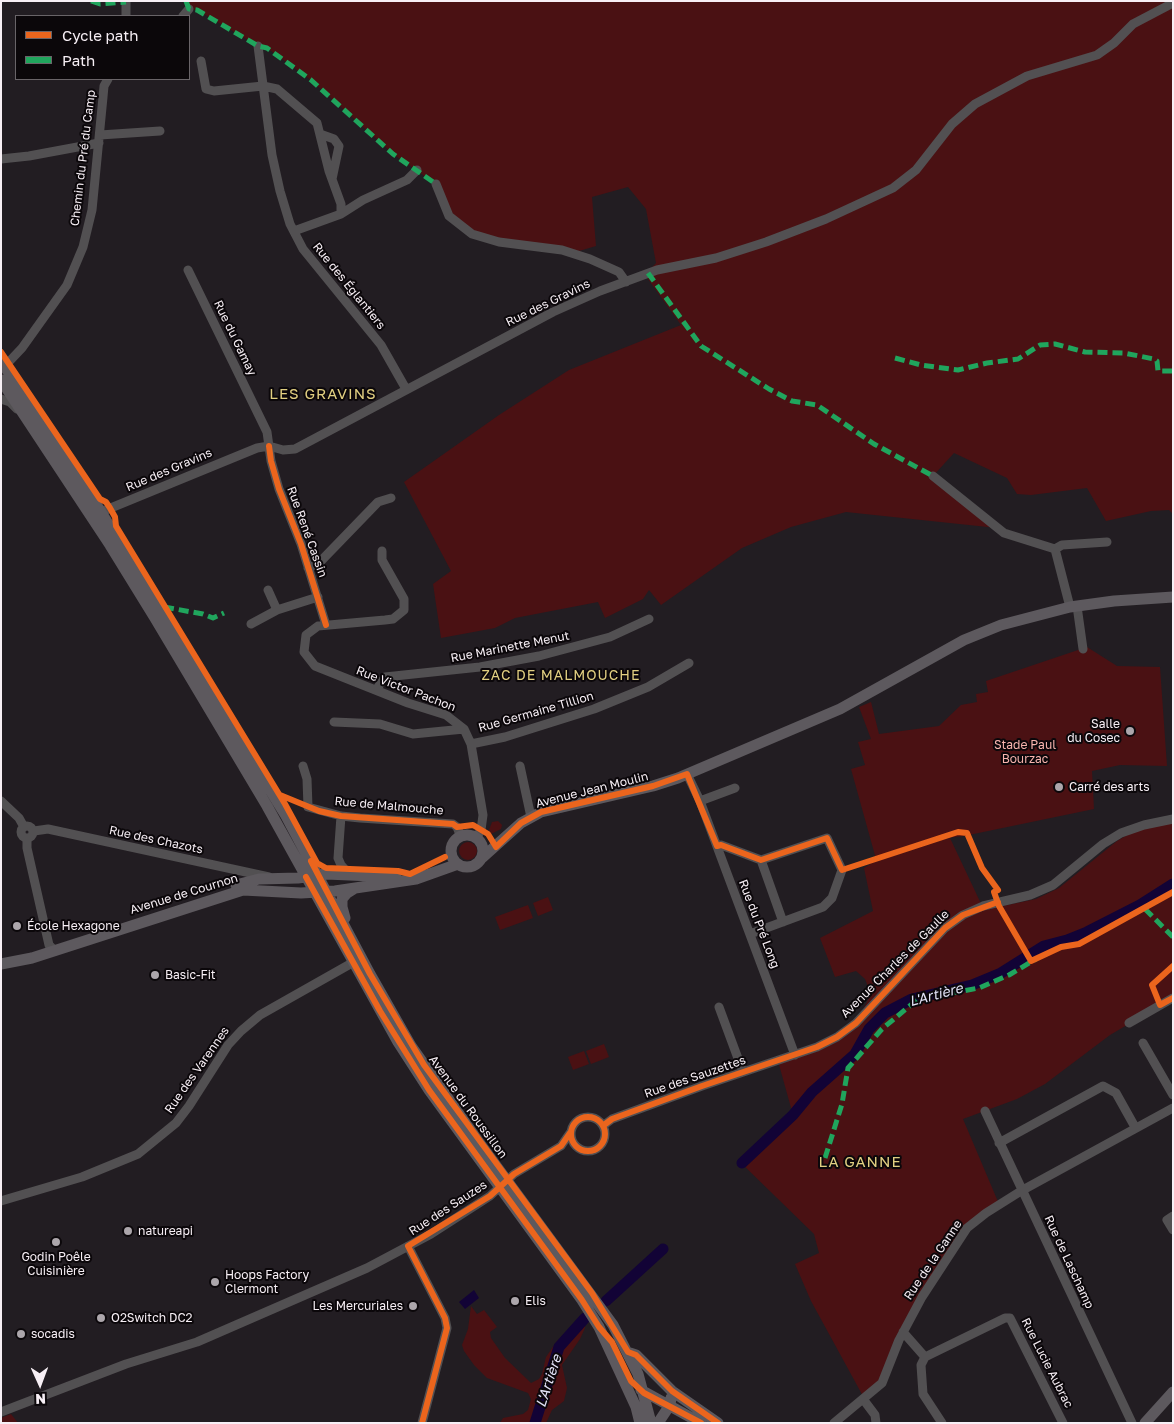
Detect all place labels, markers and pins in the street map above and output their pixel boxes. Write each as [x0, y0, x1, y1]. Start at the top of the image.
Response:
place label: Salle du Cosec [1067, 717, 1120, 745]
marker: Salle du Cosec [1124, 725, 1136, 737]
place label: Carré des arts [1069, 780, 1150, 794]
marker: Carré des arts [1053, 781, 1065, 793]
place label: École Hexagone [27, 919, 120, 933]
marker: École Hexagone [11, 920, 23, 932]
place label: Basic-Fit [165, 968, 216, 982]
marker: Basic-Fit [149, 969, 161, 981]
place label: natureapi [138, 1224, 193, 1238]
marker: natureapi [122, 1225, 134, 1237]
marker: Godin Poêle Cuisinière [50, 1236, 62, 1248]
place label: Godin Poêle Cuisinière [21, 1250, 91, 1278]
place label: Hoops Factory Clermont [225, 1268, 309, 1296]
marker: Hoops Factory Clermont [209, 1276, 221, 1288]
place label: Elis [525, 1294, 546, 1308]
marker: Elis [509, 1295, 521, 1307]
place label: Les Mercuriales [313, 1299, 403, 1313]
marker: Les Mercuriales [407, 1300, 419, 1312]
place label: O2Switch DC2 [111, 1311, 193, 1325]
marker: O2Switch DC2 [95, 1312, 107, 1324]
place label: socadis [31, 1327, 75, 1341]
marker: socadis [15, 1328, 27, 1340]

